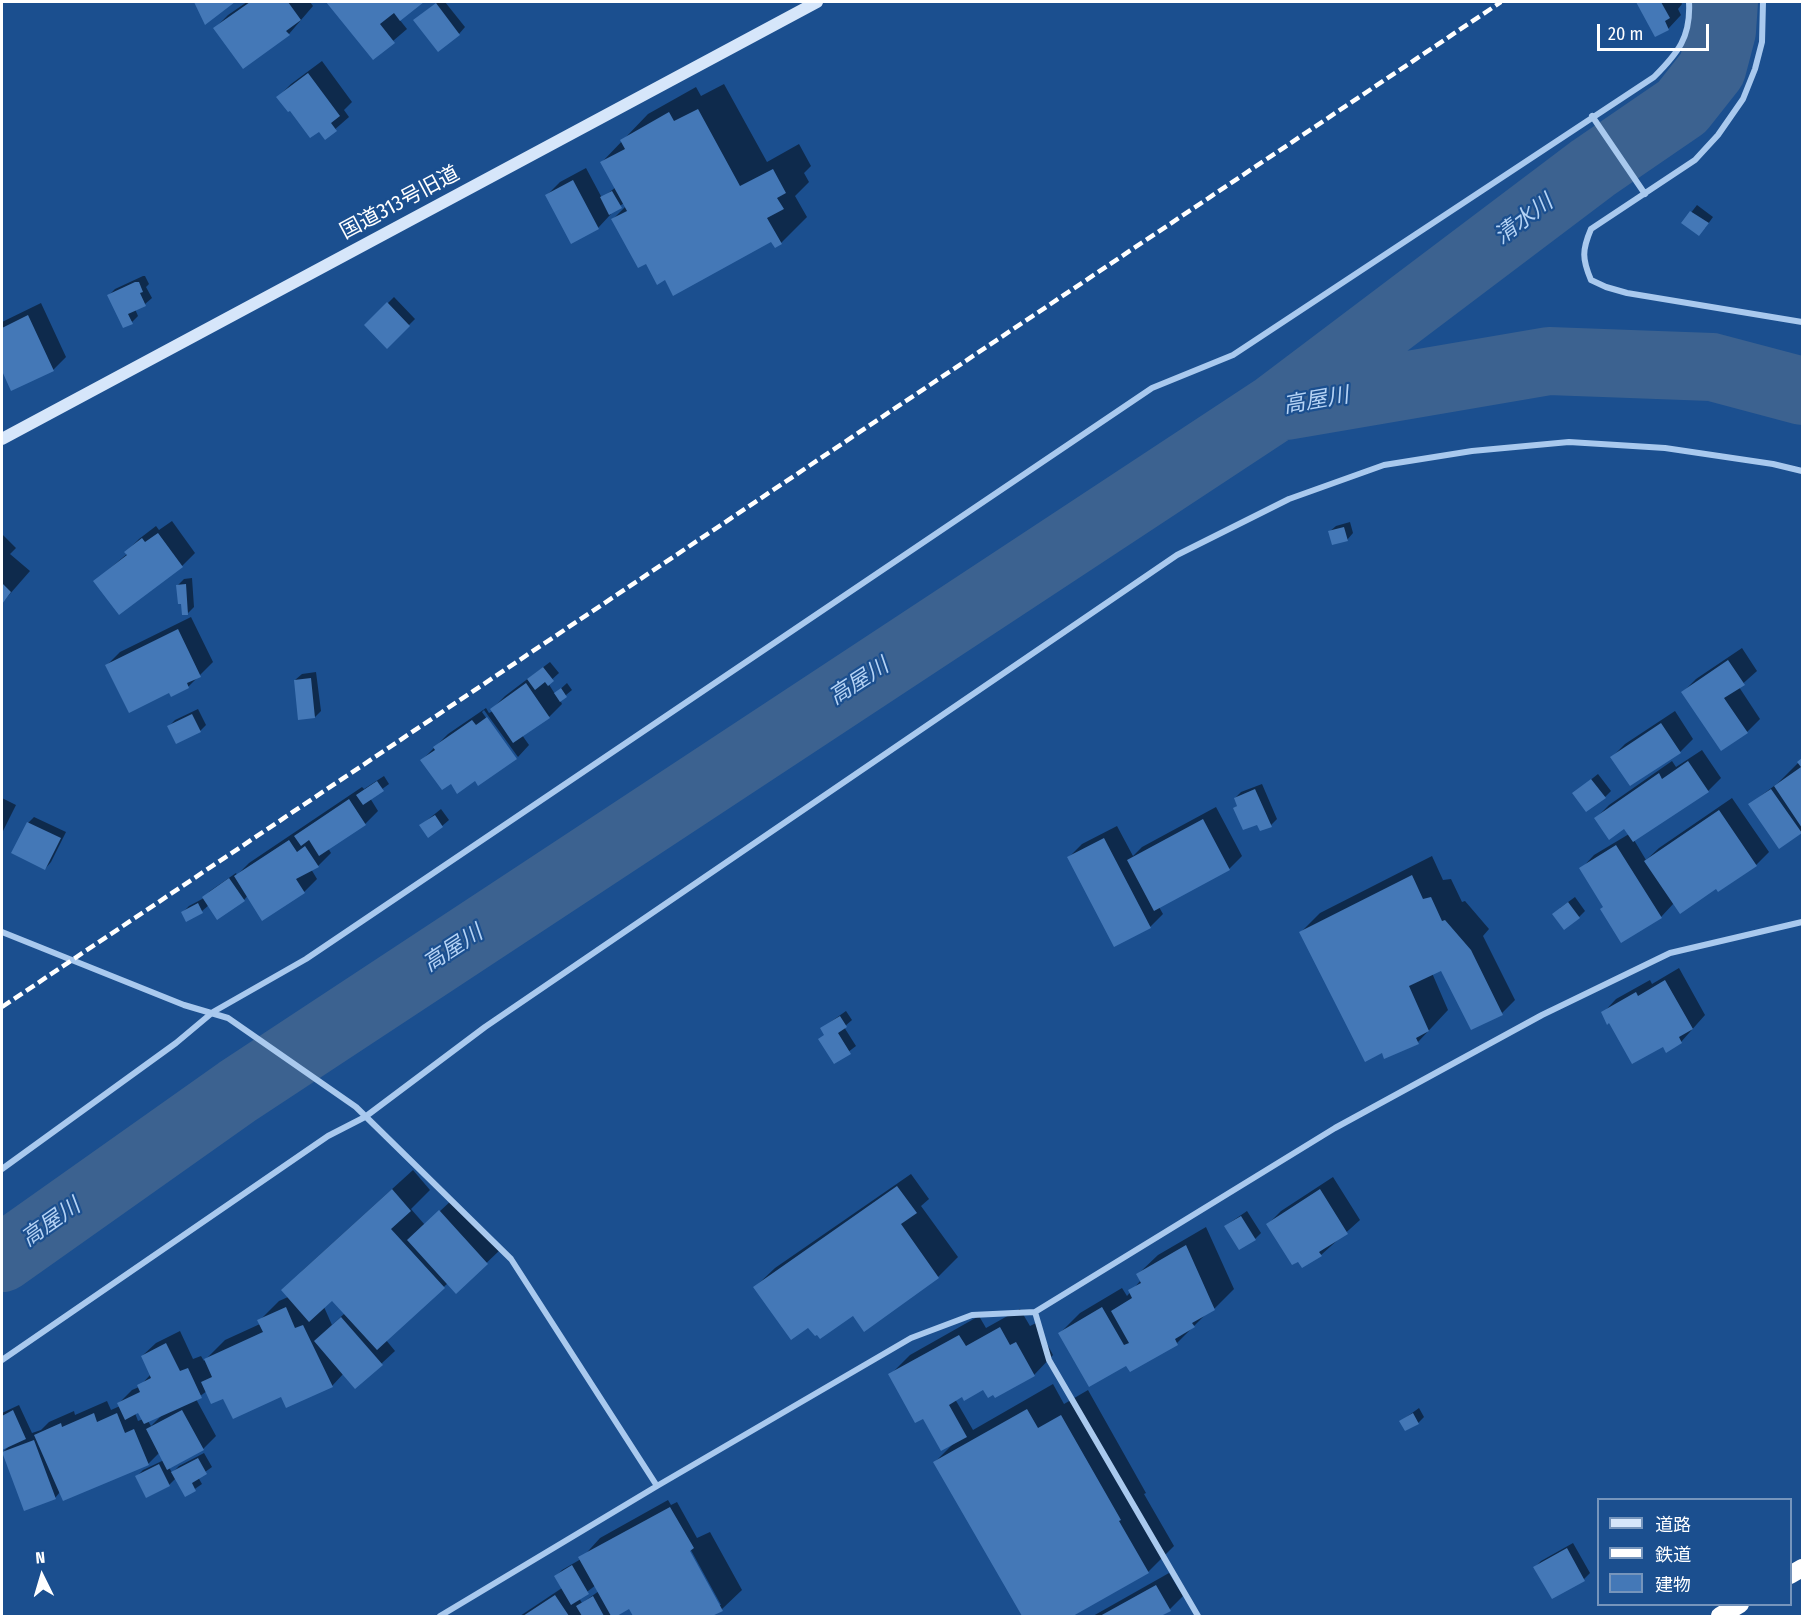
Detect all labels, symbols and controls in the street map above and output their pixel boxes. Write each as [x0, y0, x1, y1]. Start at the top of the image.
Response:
scale bar [1600, 12, 1712, 50]
text: 20 m [1608, 23, 1643, 45]
street label: 国道313号旧道 [336, 161, 464, 245]
water label: 清水川 [1490, 190, 1558, 250]
water label: 高屋川 [1281, 382, 1351, 420]
water label: 高屋川 [824, 653, 894, 711]
water label: 高屋川 [418, 920, 488, 978]
water label: 高屋川 [16, 1193, 86, 1253]
legend [1597, 1498, 1792, 1606]
text: 道路 [1655, 1514, 1691, 1536]
text: 鉄道 [1655, 1544, 1691, 1566]
north arrow [12, 1546, 72, 1606]
text: N [35, 1548, 46, 1567]
text: 建物 [1655, 1574, 1691, 1596]

